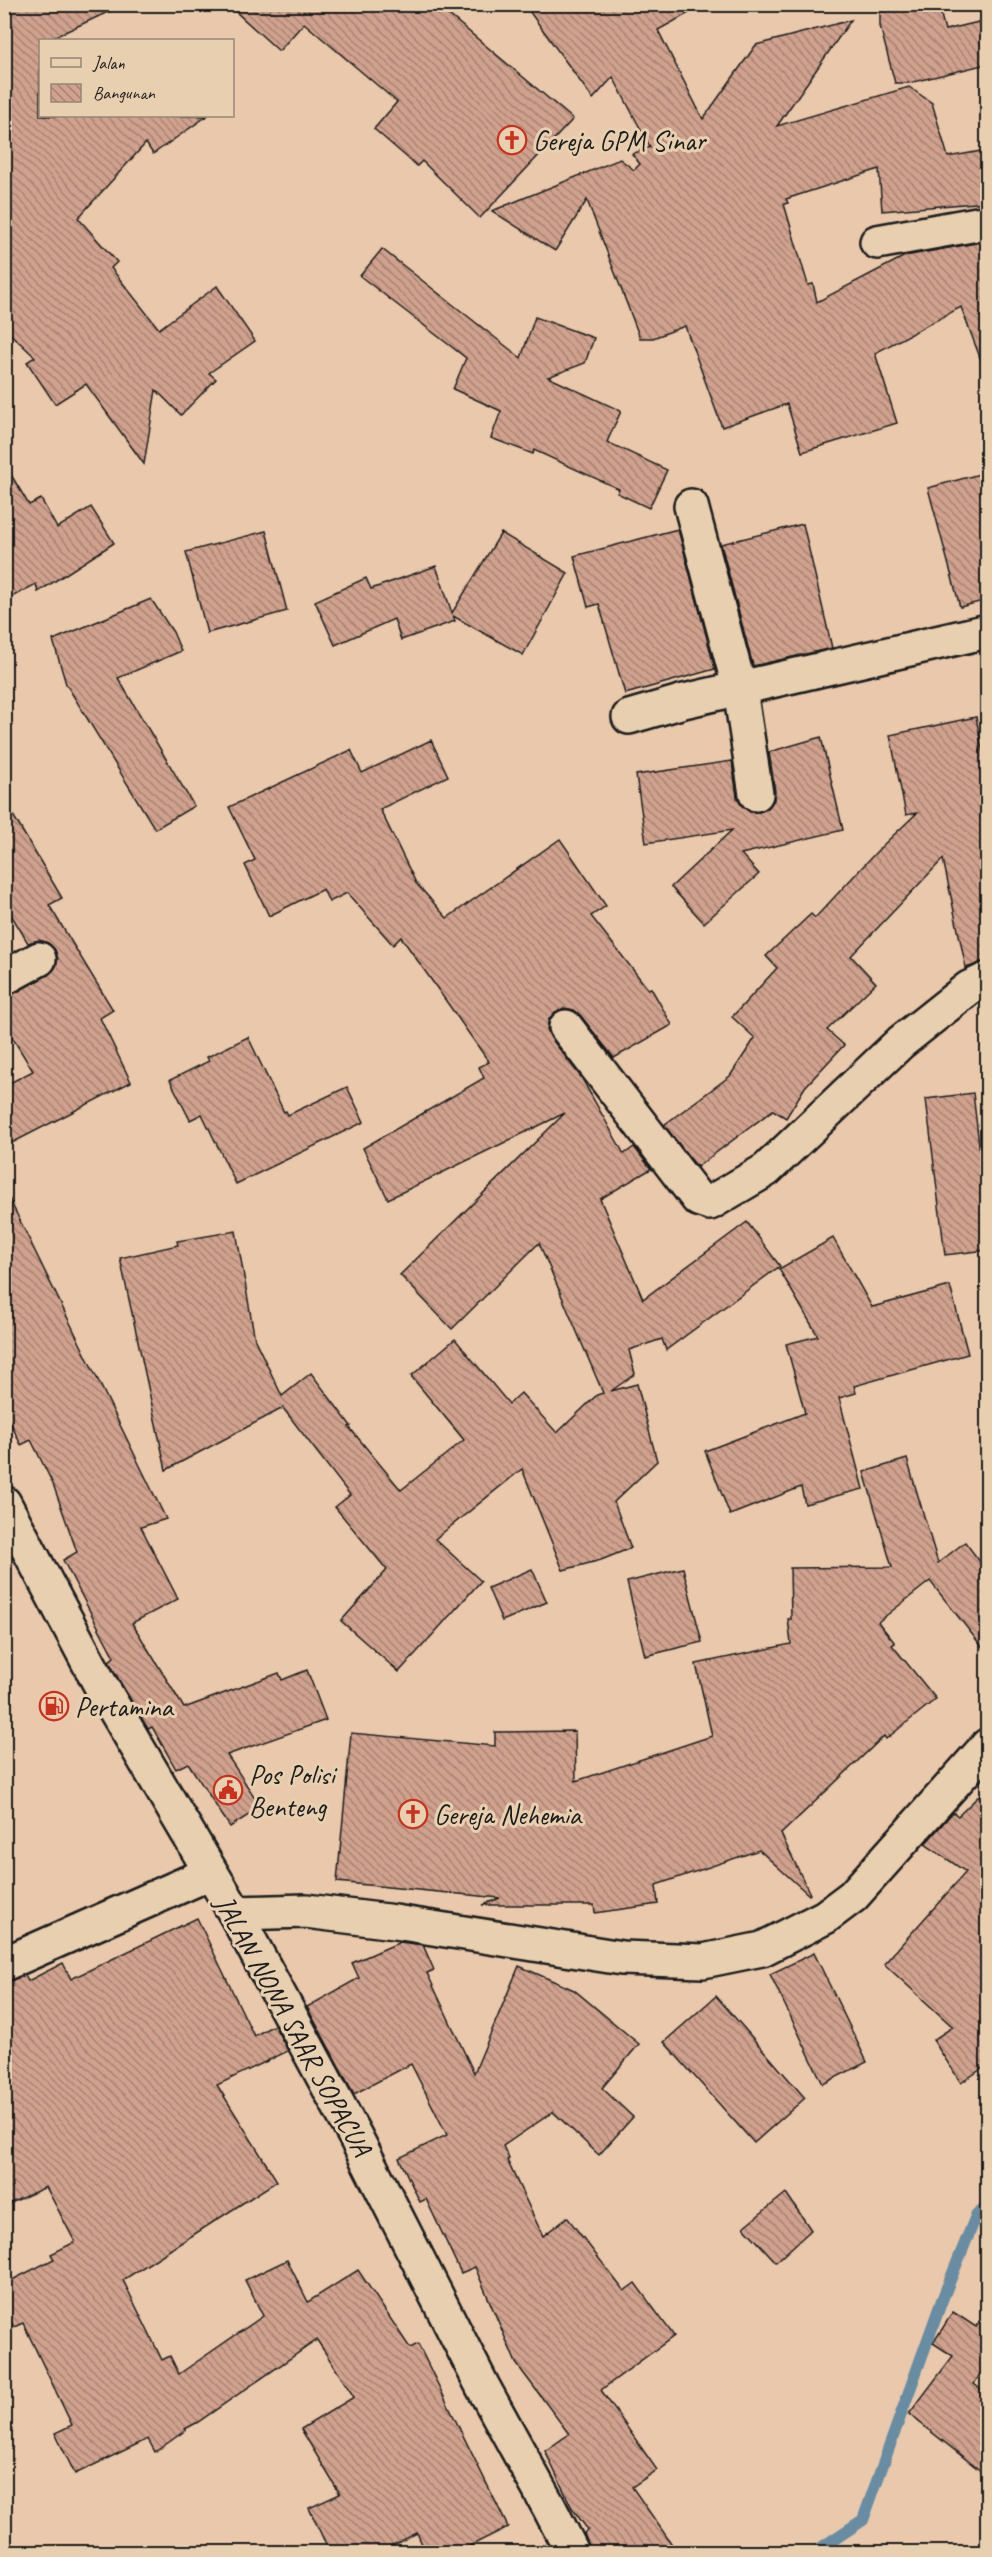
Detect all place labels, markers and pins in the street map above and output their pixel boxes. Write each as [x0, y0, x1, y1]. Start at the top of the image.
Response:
place label: Gereja GPM Sinar [533, 123, 707, 158]
church icon: Gereja GPM Sinar [496, 124, 528, 156]
place label: Pertamina [75, 1689, 175, 1724]
fuel station icon: Pertamina [38, 1690, 70, 1722]
place label: Pos Polisi Benteng [249, 1757, 338, 1824]
public building icon: Pos Polisi Benteng [212, 1774, 244, 1806]
place label: Gereja Nehemia [434, 1797, 583, 1832]
church icon: Gereja Nehemia [397, 1798, 429, 1830]

